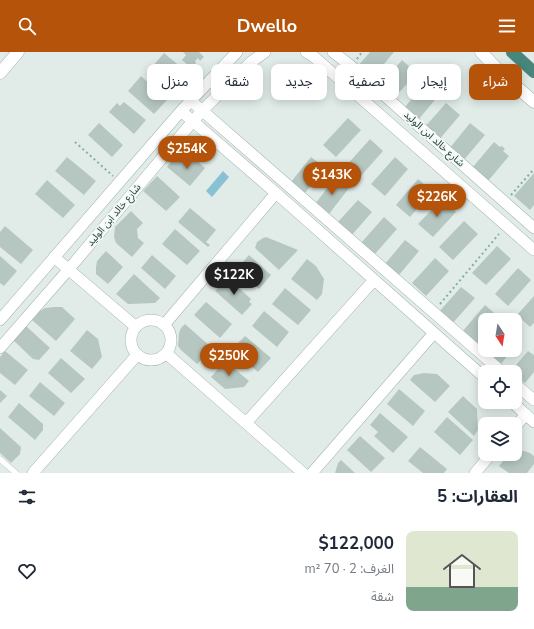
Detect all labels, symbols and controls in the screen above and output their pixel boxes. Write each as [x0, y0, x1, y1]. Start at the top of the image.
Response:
text: Dwello [237, 14, 297, 38]
icon: search [16, 15, 38, 37]
icon: menu [496, 15, 518, 37]
chip: منزل [147, 64, 203, 100]
chip: شقة [211, 64, 263, 100]
chip: جديد [271, 64, 327, 100]
chip: تصفية [335, 64, 399, 100]
chip: إيجار [407, 64, 461, 100]
chip: شراء [469, 64, 522, 100]
street label: شارع خالد ابن الوليد [400, 108, 468, 170]
pin: $254K [159, 136, 215, 170]
text: $254K [167, 140, 207, 158]
pin: $143K [304, 162, 360, 196]
text: $143K [312, 166, 352, 184]
street label: شارع خالد ابن الوليد [84, 181, 144, 249]
pin: $226K [409, 184, 465, 218]
text: $226K [417, 188, 457, 206]
pin: $122K [206, 262, 262, 296]
text: $122K [214, 266, 254, 284]
north arrow [478, 313, 522, 357]
map controls [478, 313, 522, 461]
pin: $250K [201, 343, 257, 377]
text: $250K [209, 347, 249, 365]
button: locate [478, 365, 522, 409]
button: layers [478, 417, 522, 461]
text: العقارات: 5 [437, 485, 518, 508]
icon: filters [16, 486, 38, 508]
text: $122,000 [318, 532, 394, 555]
icon: home [438, 547, 486, 595]
icon: heart [16, 560, 38, 582]
text: الغرف: 2 · 70 m² [304, 560, 394, 578]
text: شقة [371, 588, 394, 606]

